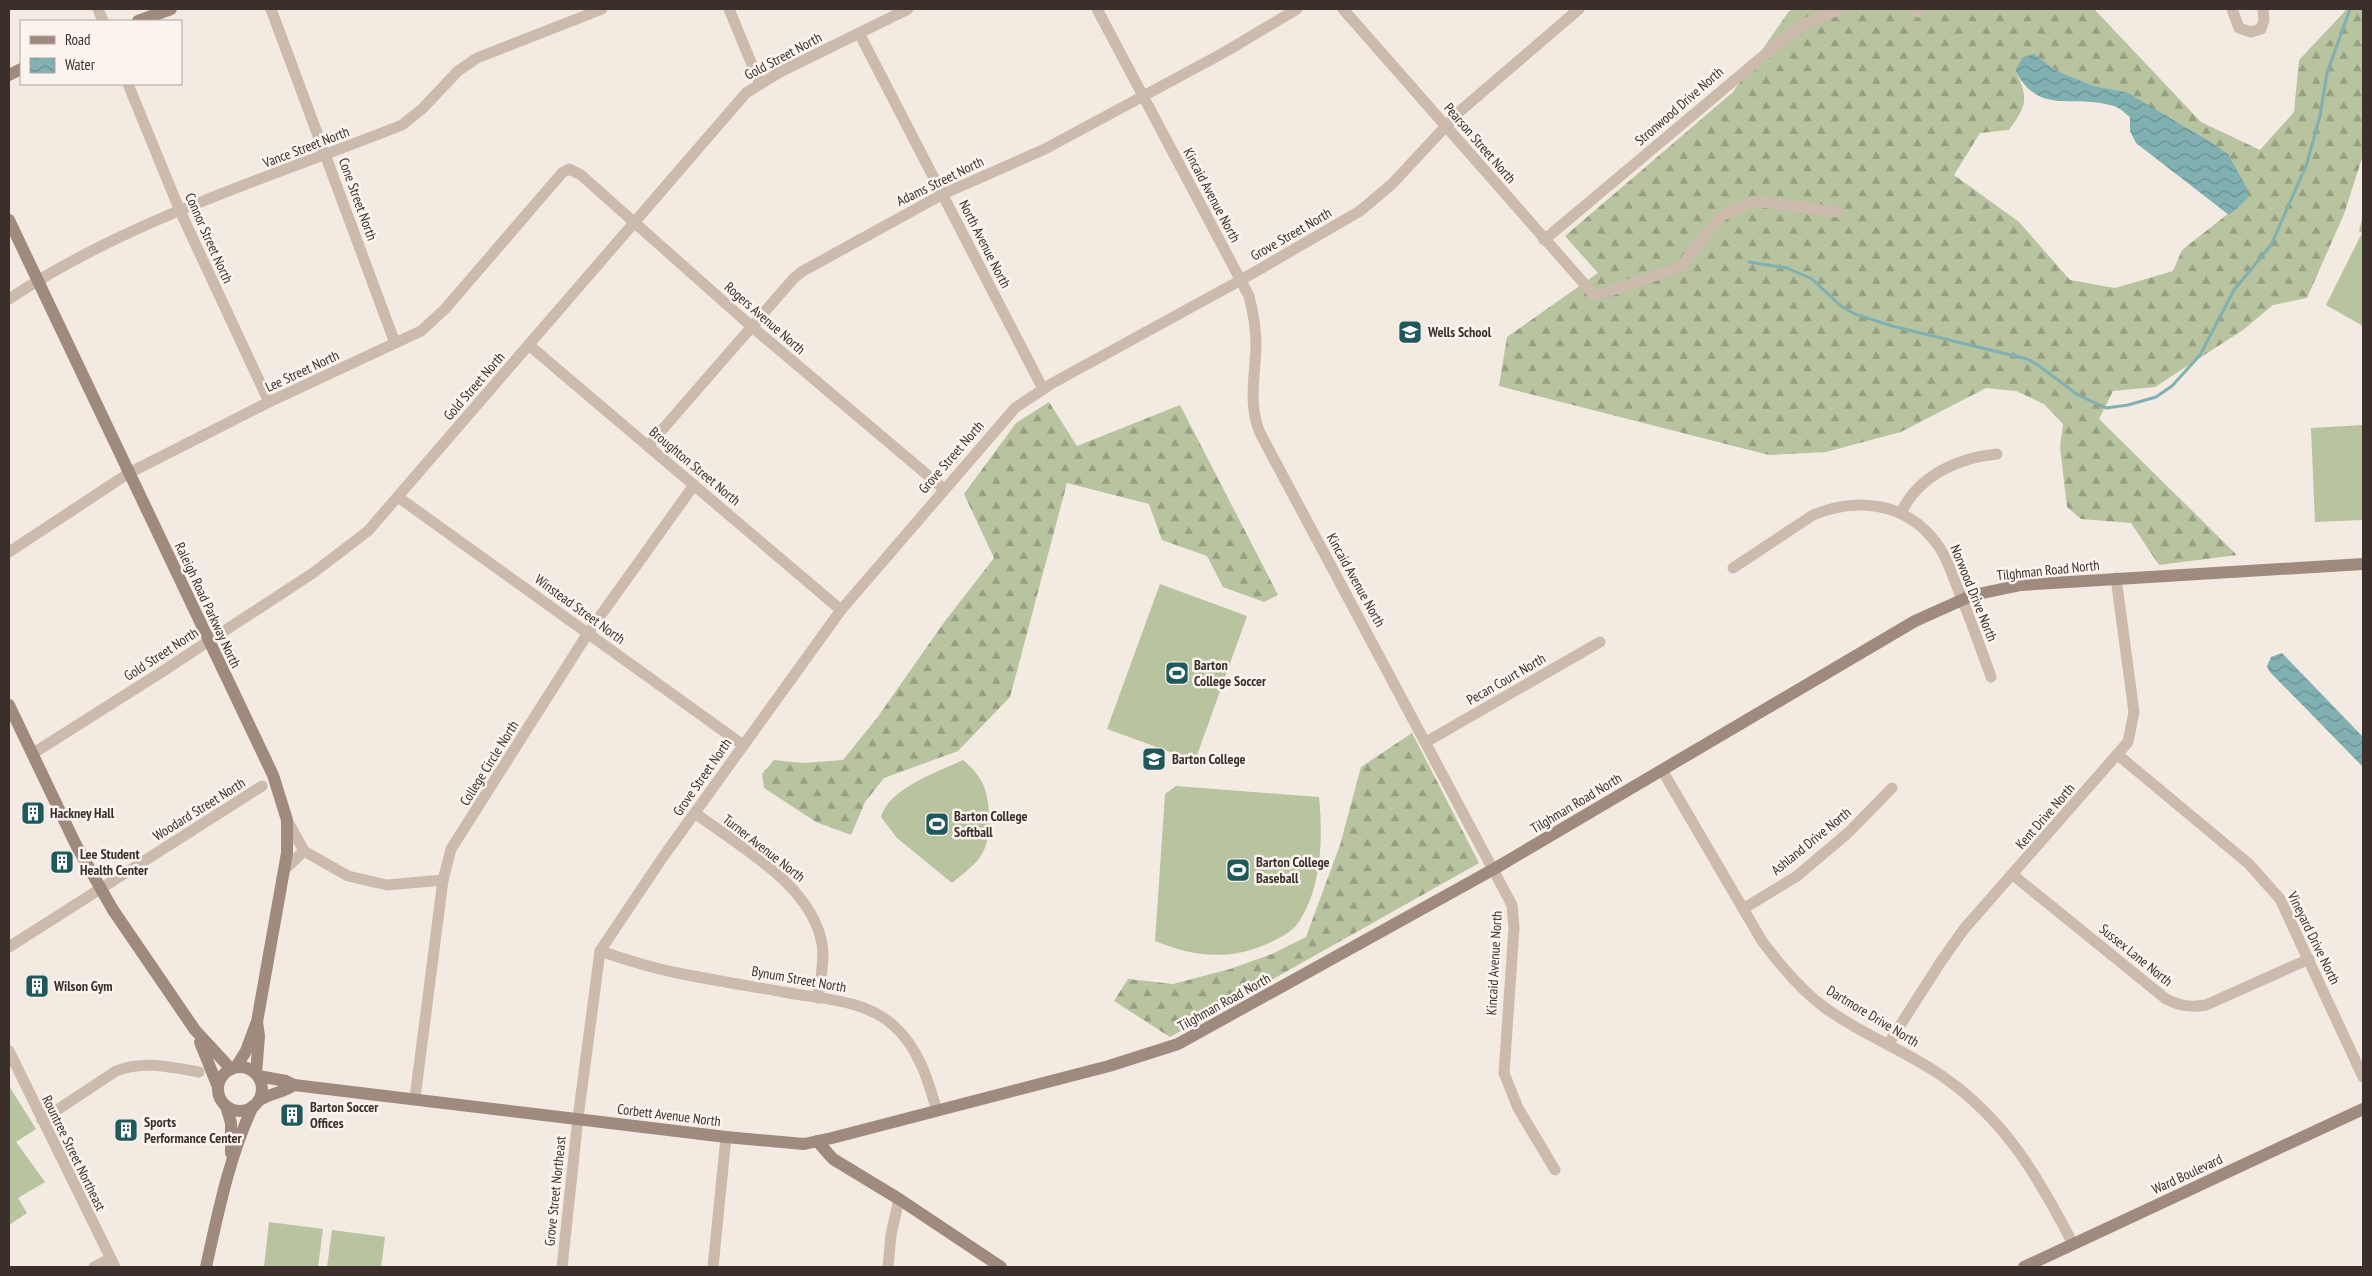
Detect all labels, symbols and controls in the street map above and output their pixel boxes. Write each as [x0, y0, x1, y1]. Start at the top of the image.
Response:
legend [20, 20, 182, 85]
street label: Gold Street North [741, 28, 825, 84]
text: Road [65, 30, 91, 49]
text: Water [65, 55, 96, 74]
street label: Stronwood Drive North [1631, 63, 1727, 149]
street label: Pearson Street North [1440, 99, 1520, 187]
street label: Vance Street North [259, 122, 352, 172]
street label: Kincaid Avenue North [1180, 145, 1244, 245]
street label: Adams Street North [893, 152, 987, 210]
street label: Cone Street North [335, 155, 381, 243]
street label: Connor Street North [181, 190, 237, 286]
street label: North Avenue North [955, 197, 1015, 291]
street label: Grove Street North [1247, 204, 1335, 264]
street label: Rogers Avenue North [721, 278, 809, 358]
school or university icon: Wells School [1397, 319, 1423, 345]
place label: Wells School [1427, 323, 1492, 341]
street label: Lee Street North [262, 346, 342, 396]
street label: Gold Street North [439, 348, 509, 424]
street label: Grove Street North [915, 417, 987, 497]
street label: Broughton Street North [646, 423, 744, 509]
street label: Kincaid Avenue North [1323, 530, 1389, 630]
street label: Raleigh Road Parkway North [171, 539, 245, 671]
street label: Norwood Drive North [1946, 542, 2002, 644]
street label: Tilghman Road North [1996, 556, 2100, 584]
street label: Winstead Street North [531, 570, 629, 648]
street label: Gold Street North [120, 623, 202, 685]
street label: Pecan Court North [1463, 649, 1549, 709]
place label: Barton College Soccer [1194, 656, 1267, 690]
sports icon: Barton College Soccer [1164, 660, 1190, 686]
street label: College Circle North [456, 717, 522, 809]
street label: Grove Street North [669, 735, 735, 819]
school or university icon: Barton College [1141, 746, 1167, 772]
place label: Barton College [1172, 750, 1246, 768]
street label: Tilghman Road North [1527, 769, 1625, 837]
street label: Woodard Street North [150, 773, 248, 845]
street label: Kent Drive North [2012, 779, 2078, 853]
building icon: Hackney Hall [20, 800, 46, 826]
street label: Ashland Drive North [1767, 803, 1855, 879]
place label: Hackney Hall [50, 804, 115, 822]
place label: Barton College Softball [954, 807, 1028, 841]
street label: Turner Avenue North [719, 810, 809, 886]
sports icon: Barton College Softball [924, 811, 950, 837]
place label: Lee Student Health Center [80, 845, 149, 879]
building icon: Lee Student Health Center [49, 849, 75, 875]
place label: Barton College Baseball [1256, 853, 1330, 887]
sports icon: Barton College Baseball [1225, 857, 1251, 883]
street label: Vineyard Drive North [2283, 888, 2344, 987]
street label: Kincaid Avenue North [1482, 910, 1506, 1016]
street label: Sussex Lane North [2096, 920, 2176, 990]
street label: Bynum Street North [750, 962, 848, 996]
street label: Tilghman Road North [1174, 969, 1274, 1035]
building icon: Wilson Gym [24, 973, 50, 999]
place label: Wilson Gym [53, 977, 113, 995]
street label: Dartmore Drive North [1823, 981, 1923, 1051]
street label: Rountree Street Northeast [38, 1092, 110, 1214]
place label: Barton Soccer Offices [310, 1098, 379, 1132]
street label: Corbett Avenue North [616, 1100, 722, 1130]
building icon: Barton Soccer Offices [279, 1102, 305, 1128]
place label: Sports Performance Center [144, 1113, 243, 1147]
building icon: Sports Performance Center [113, 1117, 139, 1143]
street label: Grove Street Northeast [540, 1135, 570, 1247]
street label: Ward Boulevard [2149, 1150, 2225, 1198]

